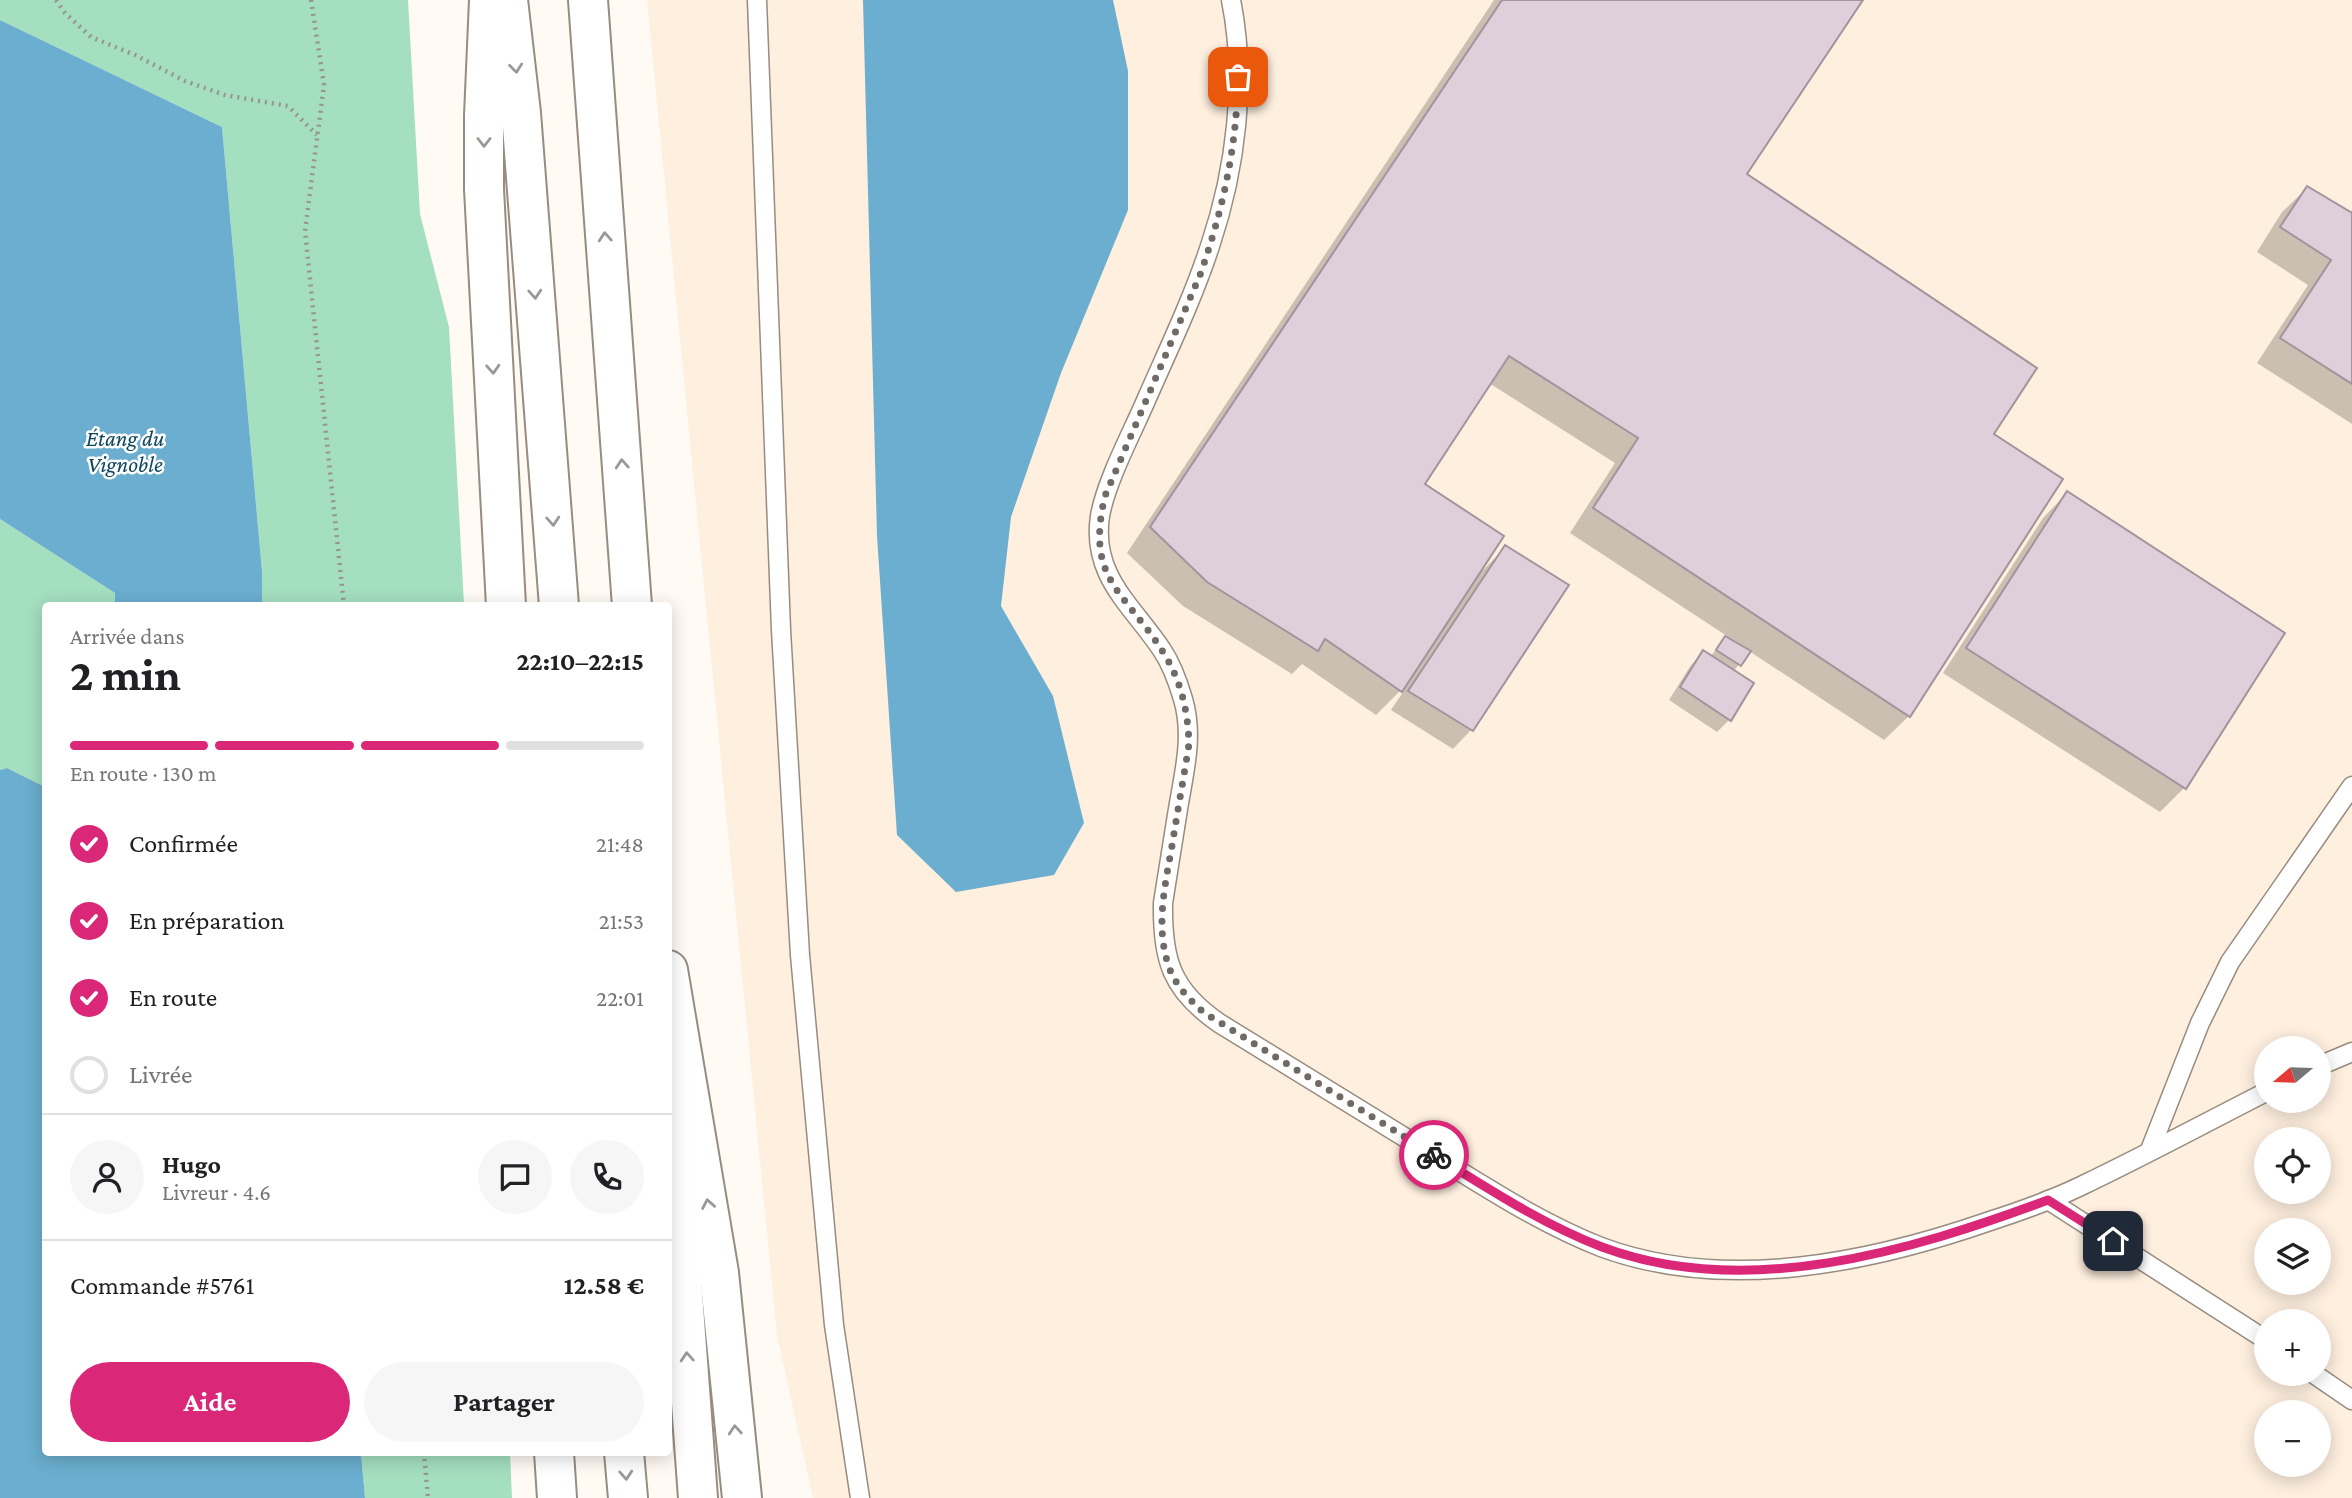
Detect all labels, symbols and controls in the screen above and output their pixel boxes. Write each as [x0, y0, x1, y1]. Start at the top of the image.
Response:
pin [1208, 47, 1268, 107]
icon: bag [1219, 58, 1257, 96]
one-way arrow [509, 62, 524, 74]
one-way arrow [476, 137, 492, 147]
one-way arrow [598, 231, 613, 242]
one-way arrow [527, 289, 542, 300]
one-way arrow [485, 364, 500, 375]
water label: Étang du Vignoble [86, 425, 164, 477]
one-way arrow [615, 458, 630, 469]
one-way arrow [545, 516, 560, 527]
text: Arrivée dans [70, 623, 185, 649]
text: 22:10–22:15 [517, 647, 644, 676]
text: 2 min [70, 649, 181, 700]
text: En route · 130 m [70, 760, 217, 786]
icon: check [70, 825, 108, 863]
text: Confirmée [129, 829, 238, 858]
text: 21:48 [596, 831, 644, 857]
icon: check [70, 902, 108, 940]
text: En préparation [129, 906, 284, 935]
text: 21:53 [599, 908, 644, 934]
icon: check [70, 979, 108, 1017]
text: En route [129, 983, 217, 1012]
text: 22:01 [596, 985, 644, 1011]
north arrow [2254, 1036, 2331, 1113]
map controls [2254, 1036, 2331, 1477]
text: Livrée [129, 1060, 192, 1089]
courier [1399, 1120, 1469, 1190]
button: locate [2254, 1127, 2331, 1204]
icon: bike [1415, 1136, 1453, 1174]
button: person [70, 1140, 144, 1214]
button: chat [478, 1140, 552, 1214]
button: phone [570, 1140, 644, 1214]
text: Hugo [162, 1150, 221, 1179]
text: Livreur · 4.6 [162, 1179, 271, 1205]
one-way arrow [701, 1198, 716, 1210]
pin [2083, 1211, 2143, 1271]
button: layers [2254, 1218, 2331, 1295]
icon: home [2094, 1222, 2132, 1260]
text: Commande #5761 [70, 1271, 254, 1300]
text: 12.58 € [564, 1271, 644, 1300]
button: + [2254, 1309, 2331, 1386]
one-way arrow [680, 1351, 695, 1362]
button: Aide [70, 1362, 350, 1442]
button: Partager [364, 1362, 644, 1442]
button: − [2254, 1400, 2331, 1477]
one-way arrow [728, 1424, 743, 1435]
one-way arrow [618, 1470, 633, 1481]

